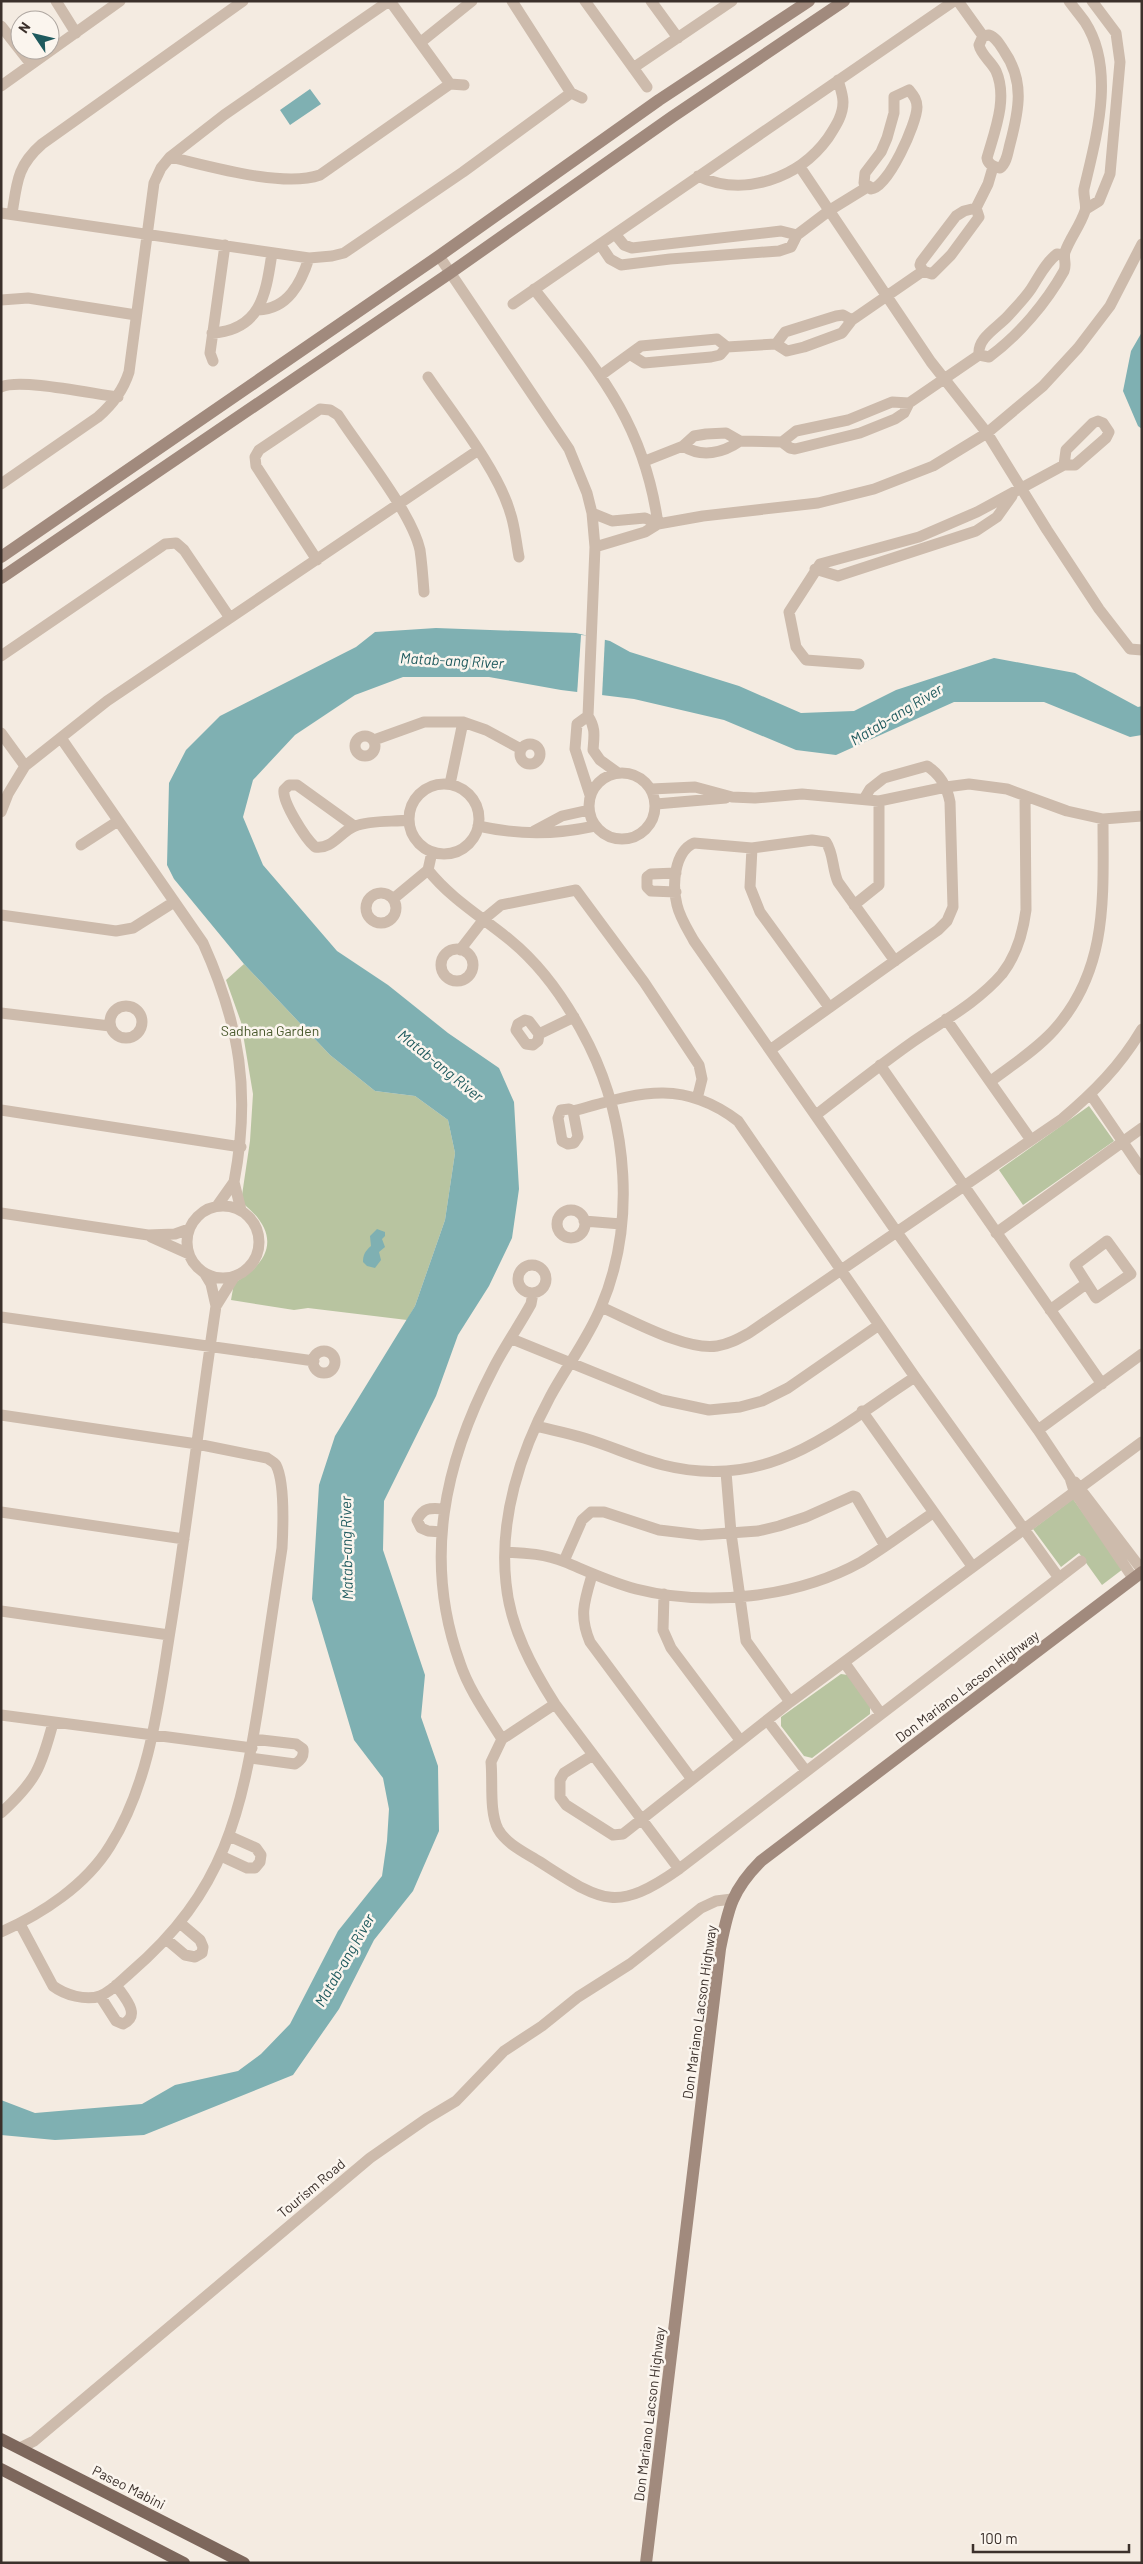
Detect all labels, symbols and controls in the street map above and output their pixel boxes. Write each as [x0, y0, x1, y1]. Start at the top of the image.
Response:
north arrow [10, 10, 60, 60]
text: N [14, 19, 34, 36]
water label: Matab-ang River [400, 648, 505, 672]
water label: Matab-ang River [847, 679, 946, 748]
park label: Sadhana Garden [221, 1022, 319, 1039]
water label: Matab-ang River [395, 1025, 488, 1105]
water label: Matab-ang River [336, 1495, 356, 1600]
street label: Don Mariano Lacson Highway [892, 1626, 1043, 1746]
water label: Matab-ang River [310, 1910, 378, 2009]
street label: Don Mariano Lacson Highway [678, 1923, 720, 2100]
street label: Tourism Road [274, 2155, 348, 2221]
street label: Don Mariano Lacson Highway [630, 2325, 668, 2502]
street label: Paseo Mabini [90, 2461, 168, 2513]
scale bar [973, 2522, 1129, 2554]
text: 100 m [980, 2529, 1018, 2547]

